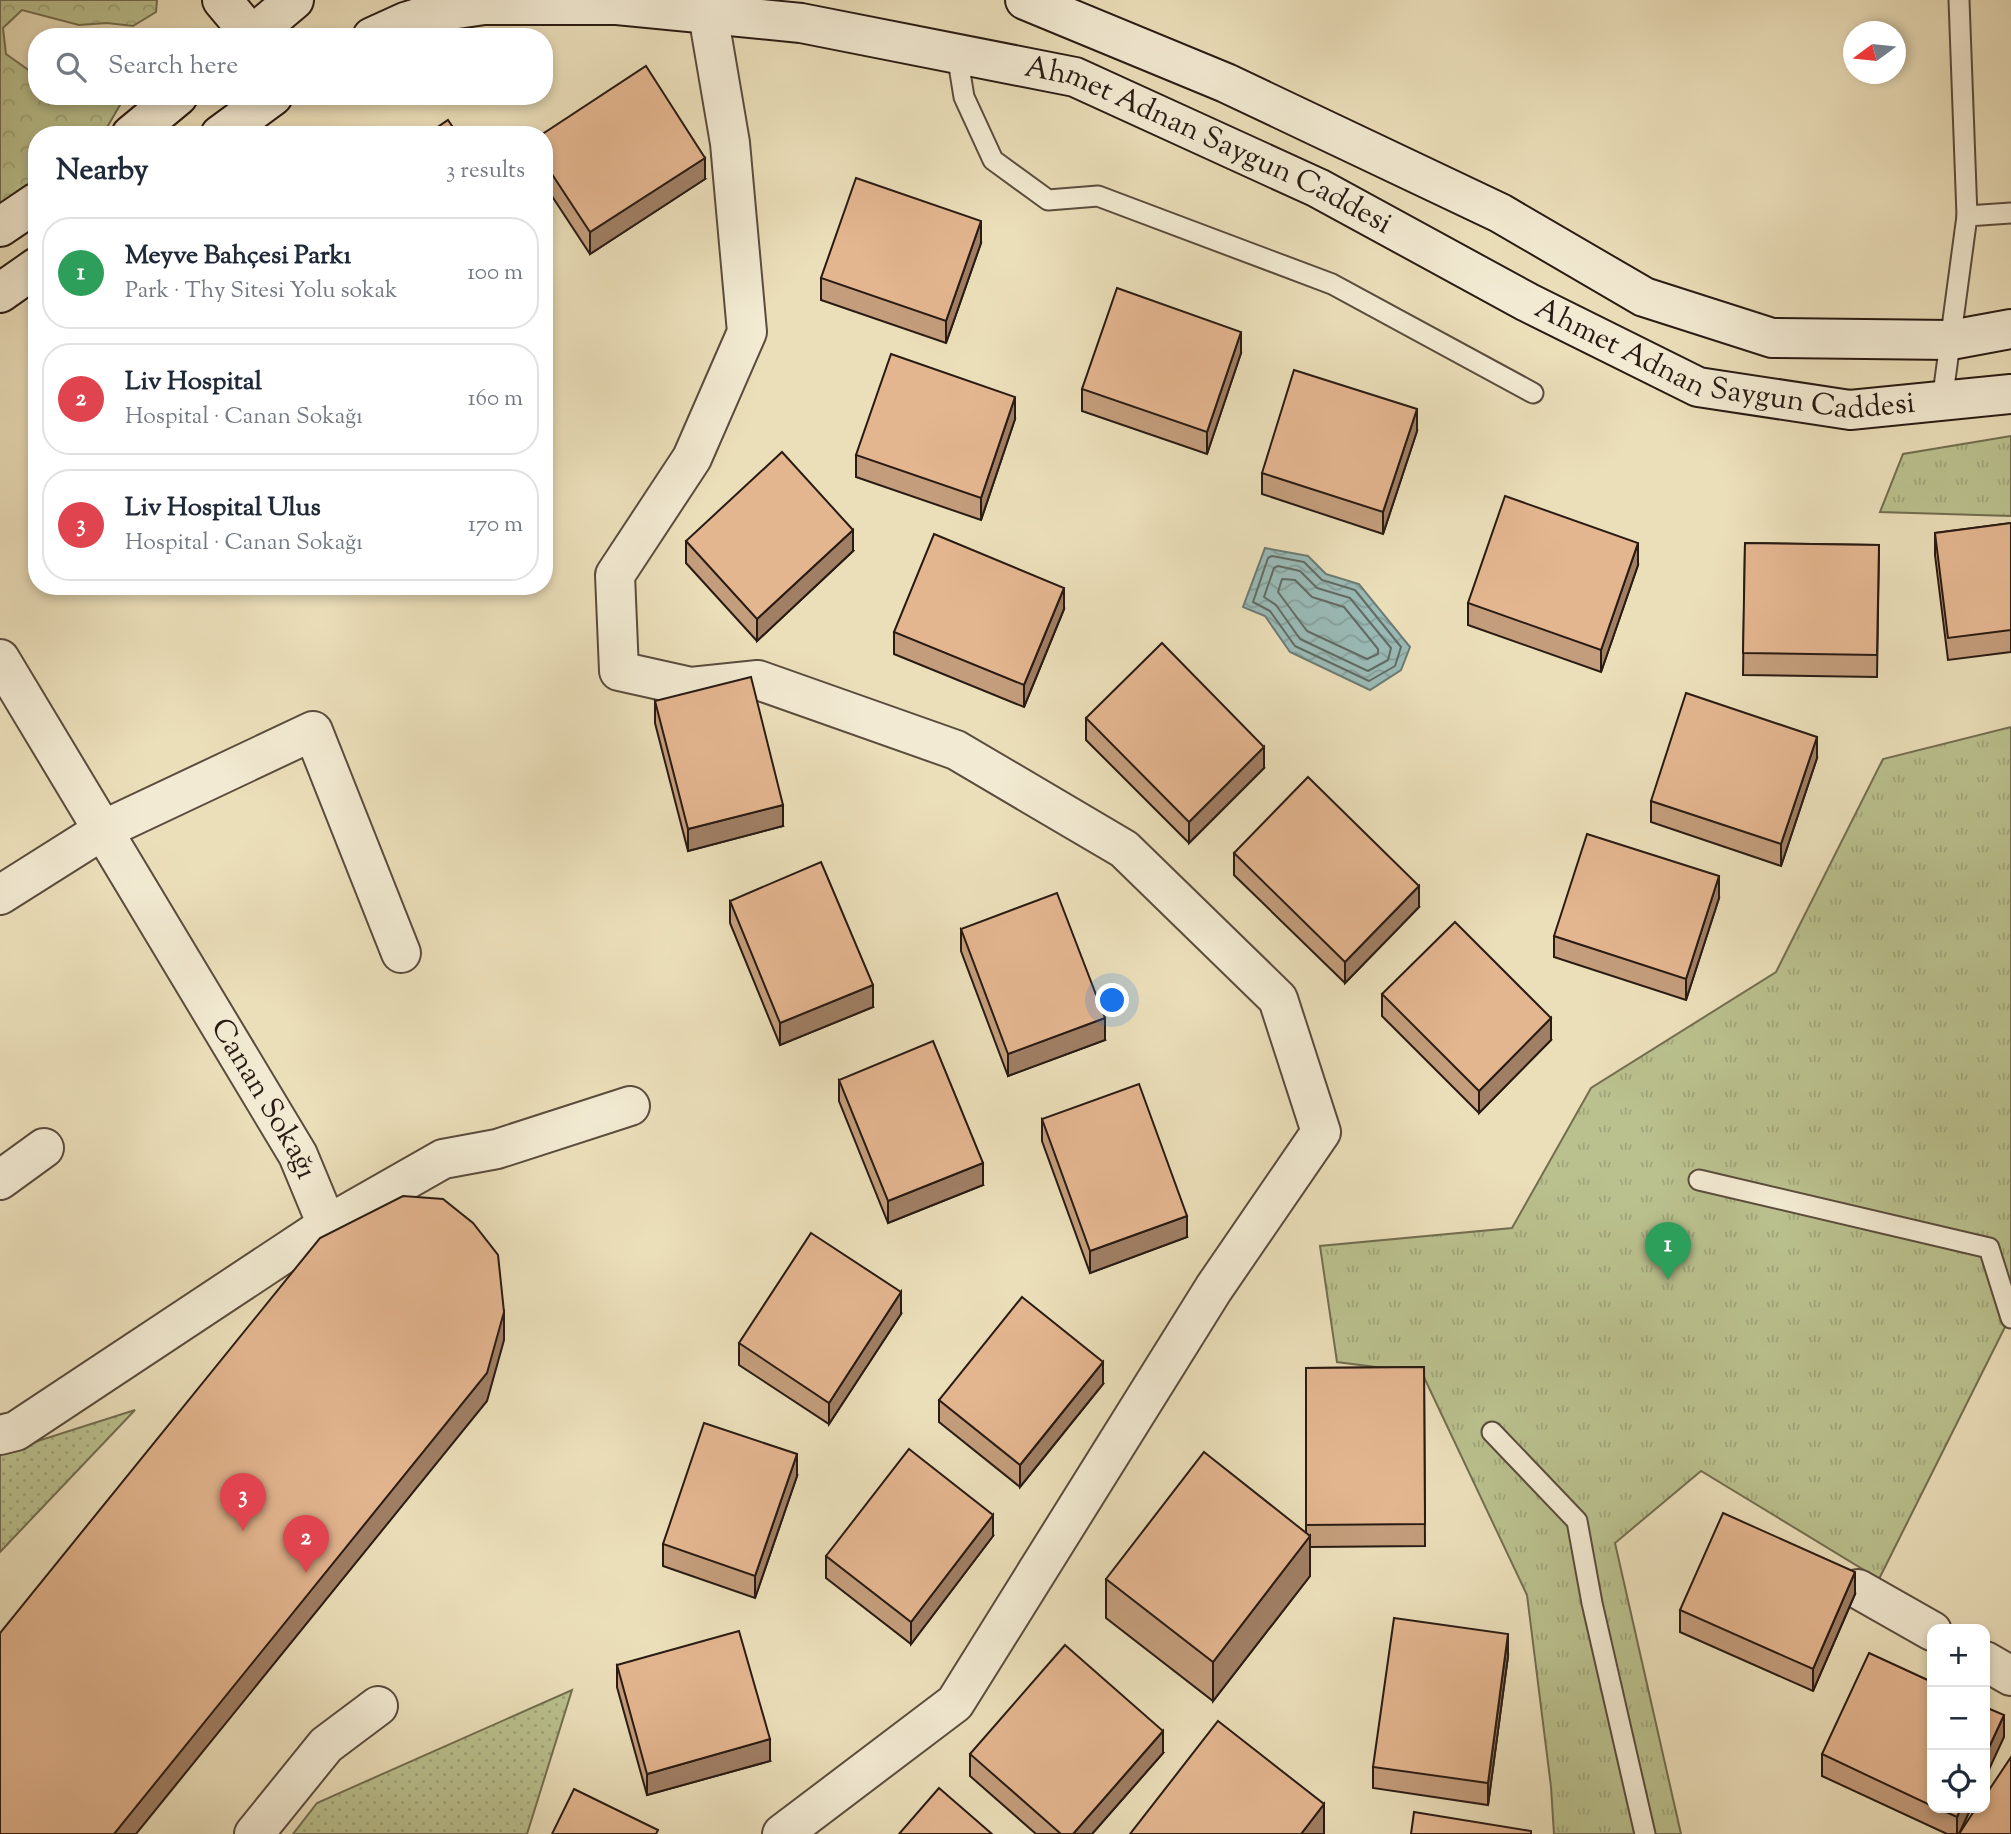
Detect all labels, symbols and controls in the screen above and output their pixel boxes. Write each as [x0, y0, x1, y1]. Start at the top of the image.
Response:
north arrow [1843, 21, 1906, 84]
search box [28, 28, 553, 105]
street label: Ahmet Adnan Saygun Caddesi [1021, 46, 1399, 246]
icon: search [52, 48, 90, 86]
text: Search here [108, 48, 238, 85]
text: Nearby [56, 150, 148, 193]
text: 3 results [446, 155, 525, 188]
text: Meyve Bahçesi Parkı [125, 238, 351, 275]
text: 1 [77, 257, 85, 290]
text: 100 m [467, 257, 523, 290]
text: Park · Thy Sitesi Yolu sokak [125, 275, 398, 308]
street label: Ahmet Adnan Saygun Caddesi [1527, 288, 1917, 432]
text: Liv Hospital [125, 364, 262, 401]
text: 2 [76, 383, 86, 416]
text: 160 m [468, 383, 523, 416]
text: Hospital · Canan Sokağı [125, 401, 363, 434]
text: Liv Hospital Ulus [125, 490, 321, 527]
text: 3 [76, 509, 86, 542]
text: 170 m [468, 509, 523, 542]
text: Hospital · Canan Sokağı [125, 527, 363, 560]
your location [1095, 983, 1129, 1017]
street label: Canan Sokağı [199, 1010, 327, 1186]
pin: 1 [1645, 1222, 1691, 1280]
pin: 3 [220, 1473, 266, 1531]
pin: 2 [283, 1515, 329, 1573]
map controls [1927, 1624, 1990, 1813]
button: + [1927, 1624, 1990, 1687]
button: − [1927, 1687, 1990, 1750]
button: locate [1927, 1750, 1990, 1813]

